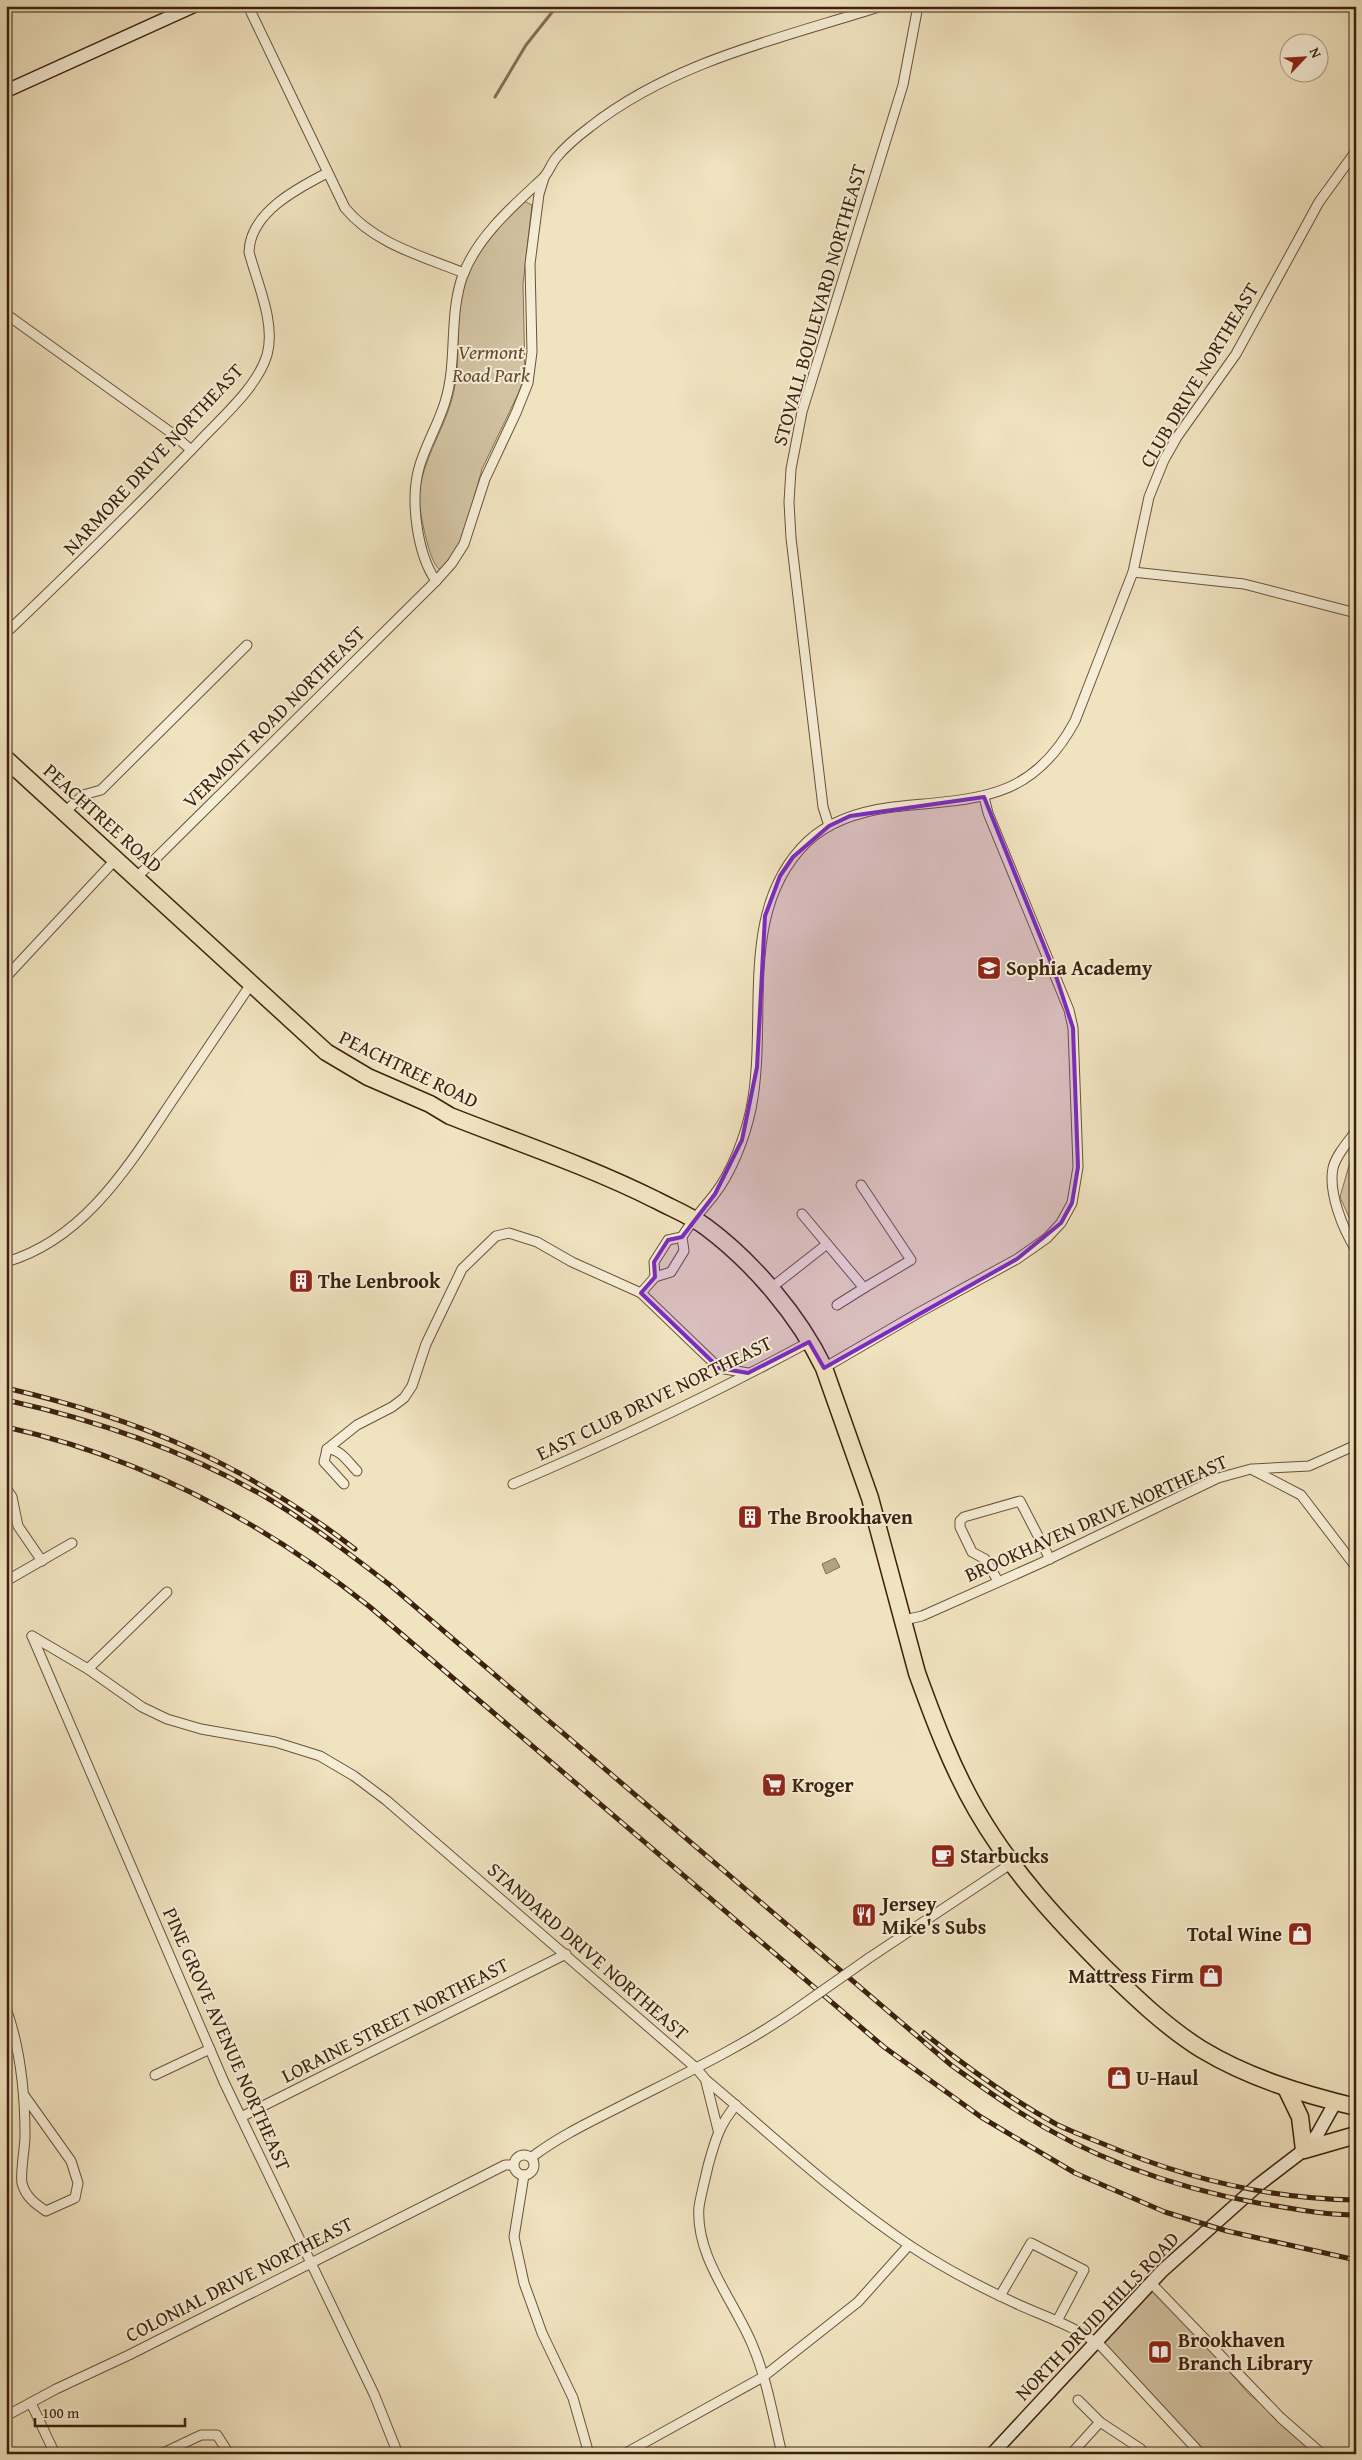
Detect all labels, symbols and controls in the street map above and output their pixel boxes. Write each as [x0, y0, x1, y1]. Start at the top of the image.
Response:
north arrow [1280, 32, 1330, 82]
text: N [1305, 44, 1327, 62]
street label: STOVALL BOULEVARD NORTHEAST [764, 161, 873, 449]
street label: CLUB DRIVE NORTHEAST [1132, 277, 1265, 473]
park label: Vermont Road Park [451, 337, 531, 389]
street label: NARMORE DRIVE NORTHEAST [56, 356, 249, 561]
street label: VERMONT ROAD NORTHEAST [176, 619, 372, 815]
street label: PEACHTREE ROAD [37, 756, 169, 879]
place label: Sophia Academy [1006, 953, 1153, 982]
school or university icon: Sophia Academy [976, 955, 1002, 981]
street label: PEACHTREE ROAD [335, 1022, 484, 1115]
place label: The Lenbrook [318, 1266, 441, 1295]
building icon: The Lenbrook [288, 1268, 314, 1294]
street label: EAST CLUB DRIVE NORTHEAST [531, 1328, 776, 1467]
street label: BROOKHAVEN DRIVE NORTHEAST [960, 1446, 1232, 1589]
place label: The Brookhaven [768, 1502, 913, 1531]
building icon: The Brookhaven [737, 1504, 763, 1530]
place label: Kroger [792, 1770, 854, 1799]
supermarket icon: Kroger [761, 1772, 787, 1798]
place label: Starbucks [960, 1841, 1049, 1870]
cafe icon: Starbucks [930, 1843, 956, 1869]
street label: STANDARD DRIVE NORTHEAST [481, 1855, 695, 2046]
place label: Jersey Mike's Subs [879, 1889, 986, 1941]
street label: PINE GROVE AVENUE NORTHEAST [156, 1902, 299, 2175]
restaurant icon: Jersey Mike's Subs [851, 1902, 877, 1928]
place label: Total Wine [1187, 1919, 1282, 1948]
shop icon: Total Wine [1287, 1921, 1313, 1947]
street label: LORAINE STREET NORTHEAST [276, 1950, 513, 2090]
place label: Mattress Firm [1068, 1961, 1194, 1990]
shop icon: Mattress Firm [1198, 1963, 1224, 1989]
place label: U-Haul [1136, 2063, 1198, 2092]
shop icon: U-Haul [1106, 2065, 1132, 2091]
street label: COLONIAL DRIVE NORTHEAST [120, 2208, 358, 2349]
street label: NORTH DRUID HILLS ROAD [1008, 2225, 1185, 2407]
place label: Brookhaven Branch Library [1178, 2325, 1314, 2377]
library icon: Brookhaven Branch Library [1147, 2339, 1173, 2365]
scale bar [35, 2395, 185, 2427]
text: 100 m [42, 2402, 80, 2423]

